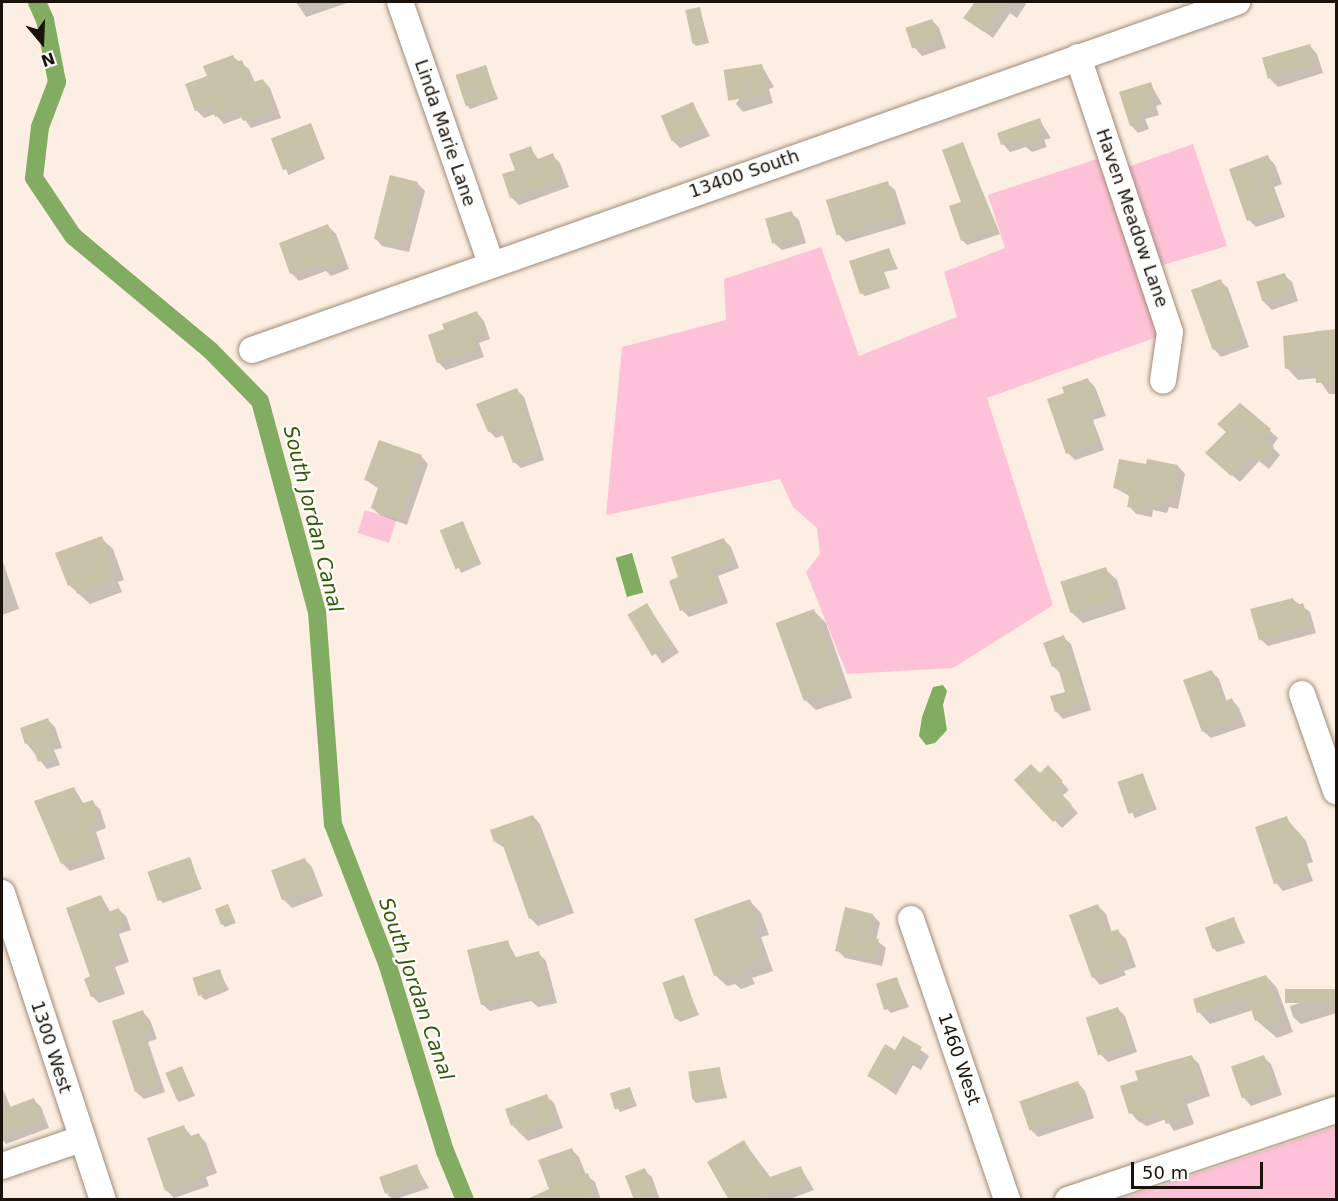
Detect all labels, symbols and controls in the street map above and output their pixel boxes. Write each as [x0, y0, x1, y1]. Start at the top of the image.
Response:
north arrow [12, 12, 72, 72]
text: N [39, 48, 57, 71]
street label: Linda Marie Lane [410, 57, 480, 209]
street label: Haven Meadow Lane [1091, 126, 1173, 310]
street label: 13400 South [686, 145, 802, 203]
water label: South Jordan Canal [278, 423, 348, 615]
water label: South Jordan Canal [373, 895, 459, 1083]
street label: 1300 West [26, 998, 76, 1096]
street label: 1460 West [933, 1010, 985, 1108]
scale bar [1134, 1150, 1266, 1188]
text: 50 m [1142, 1162, 1188, 1183]

